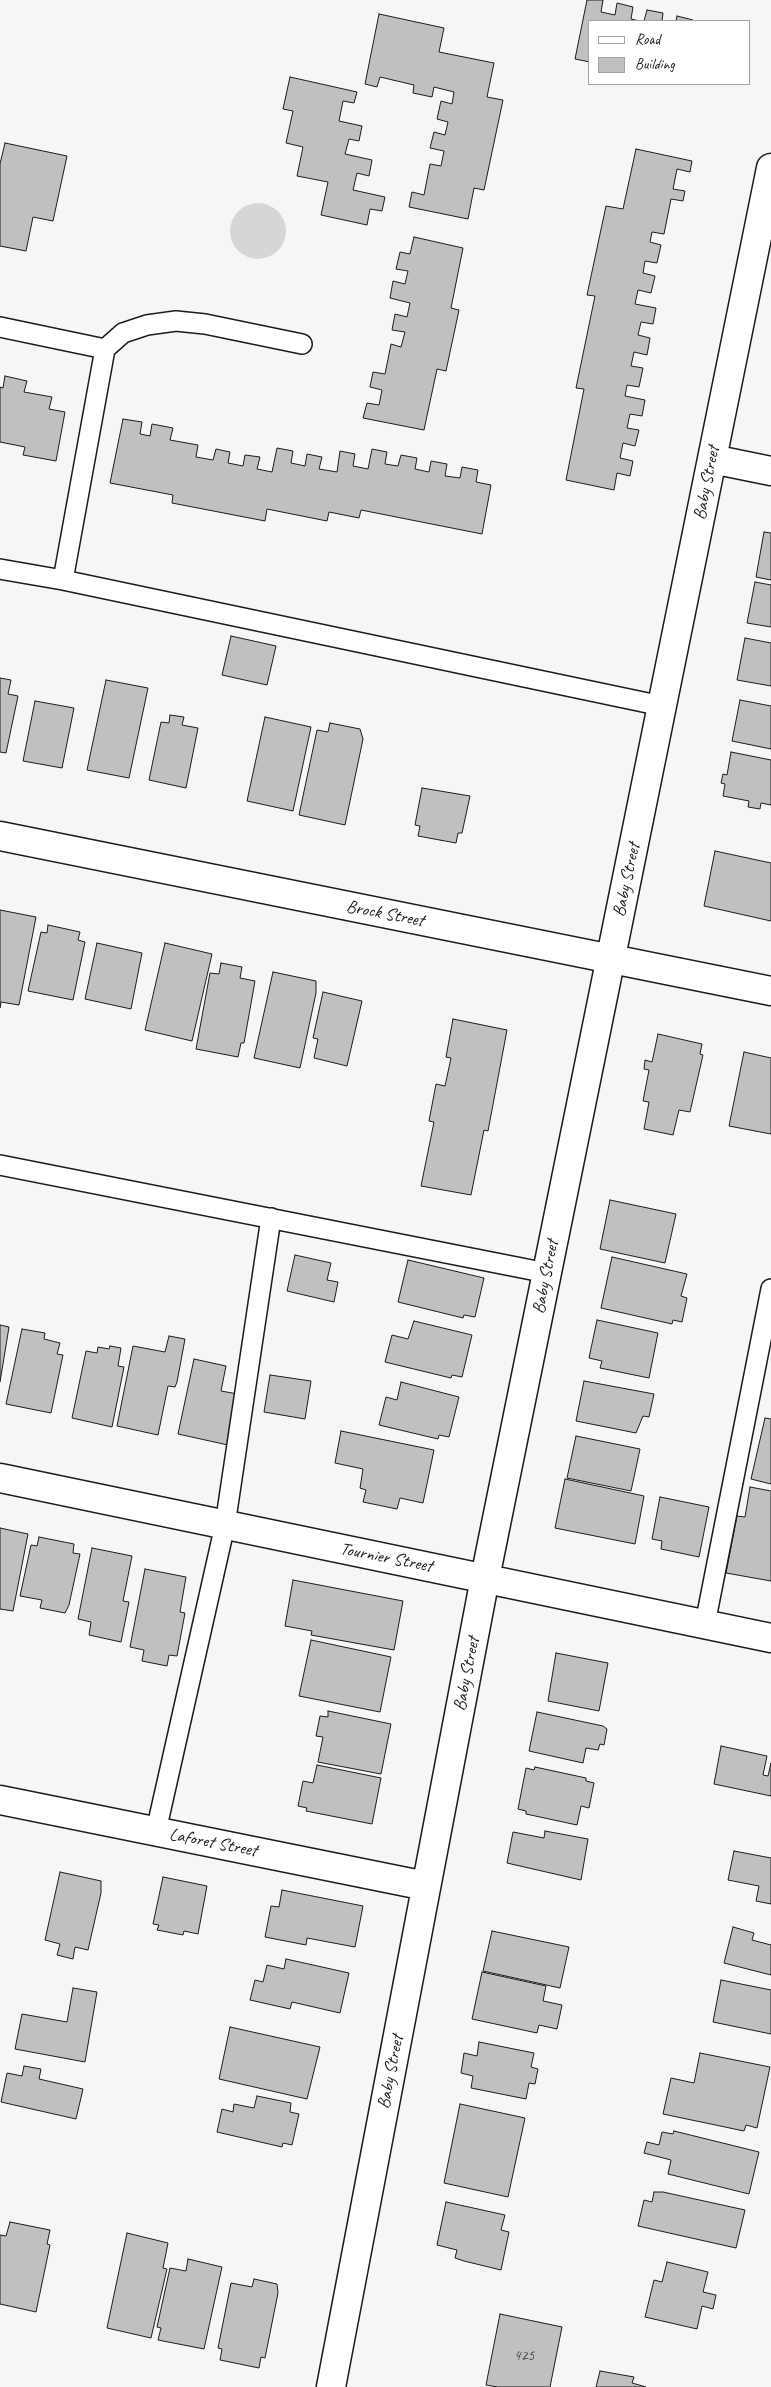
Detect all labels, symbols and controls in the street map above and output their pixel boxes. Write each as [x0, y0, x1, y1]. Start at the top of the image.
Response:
legend [588, 20, 751, 85]
text: Road [635, 30, 660, 49]
text: Building [635, 55, 674, 74]
street label: Baby Street [689, 444, 725, 522]
street label: Baby Street [609, 841, 645, 919]
street label: Brock Street [344, 896, 426, 932]
street label: Baby Street [528, 1238, 564, 1316]
street label: Tournier Street [338, 1538, 434, 1578]
street label: Baby Street [449, 1635, 485, 1713]
street label: Laforet Street [167, 1824, 259, 1862]
street label: Baby Street [373, 2033, 409, 2111]
house number: 425 [514, 2347, 534, 2365]

